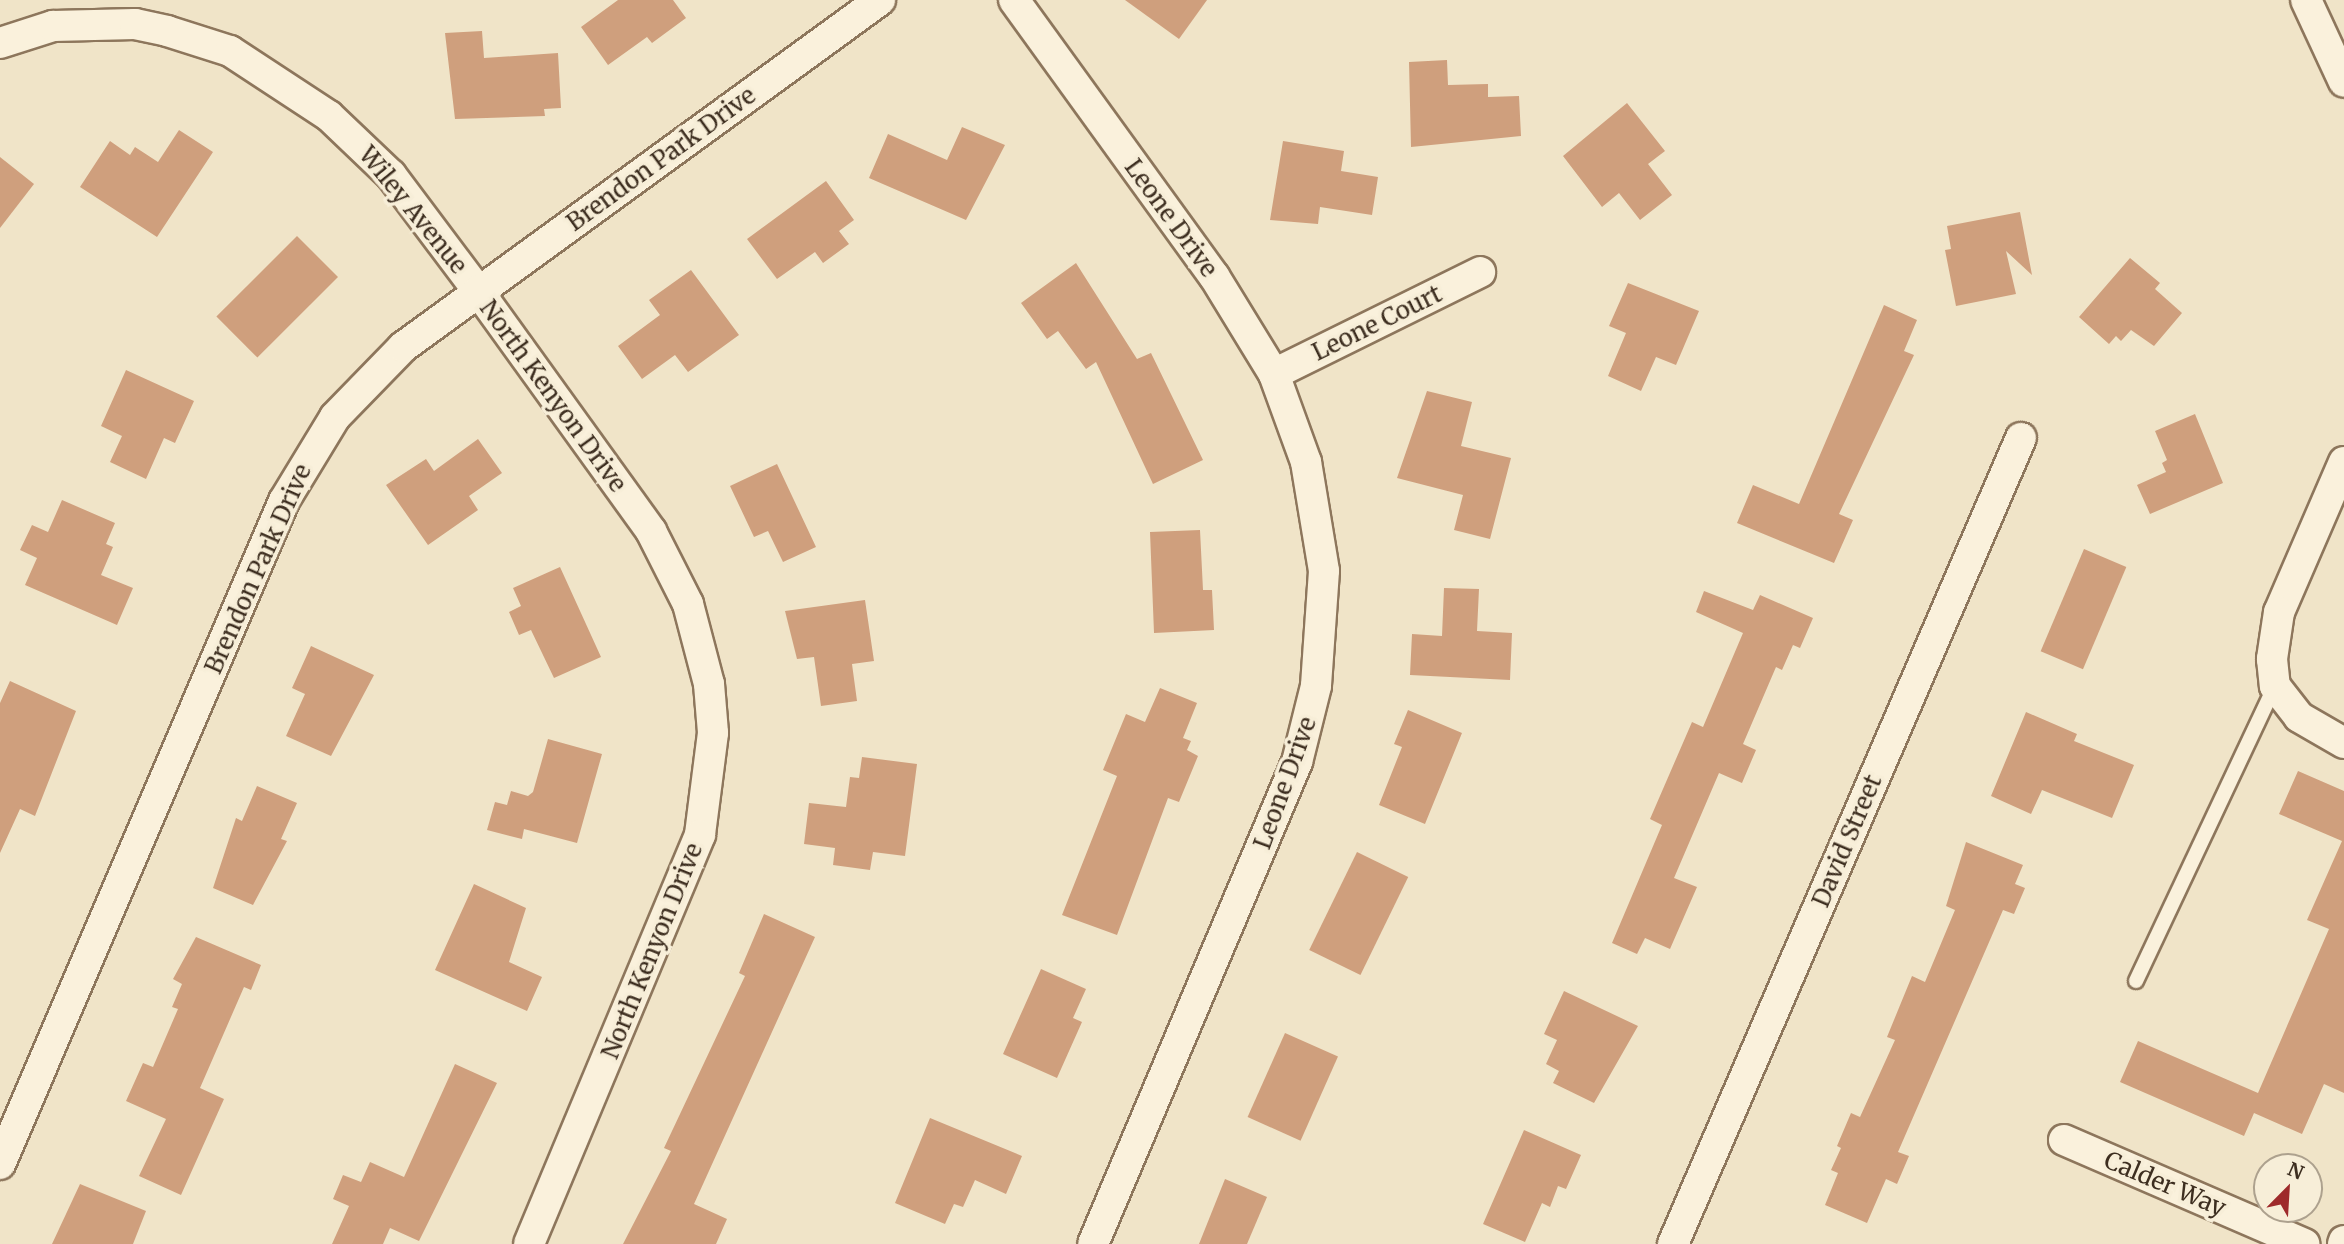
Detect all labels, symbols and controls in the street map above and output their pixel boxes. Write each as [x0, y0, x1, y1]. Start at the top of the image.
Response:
street label: Brendon Park Drive [561, 81, 761, 237]
street label: Wiley Avenue [353, 141, 473, 279]
street label: Leone Drive [1119, 153, 1223, 283]
street label: Leone Court [1307, 279, 1447, 367]
street label: North Kenyon Drive [474, 294, 632, 498]
street label: Brendon Park Drive [199, 460, 317, 678]
street label: Leone Drive [1248, 713, 1322, 853]
street label: David Street [1806, 771, 1888, 911]
street label: North Kenyon Drive [596, 839, 708, 1063]
street label: Calder Way [2100, 1145, 2230, 1223]
north arrow [2253, 1153, 2323, 1223]
text: N [2284, 1157, 2307, 1185]

